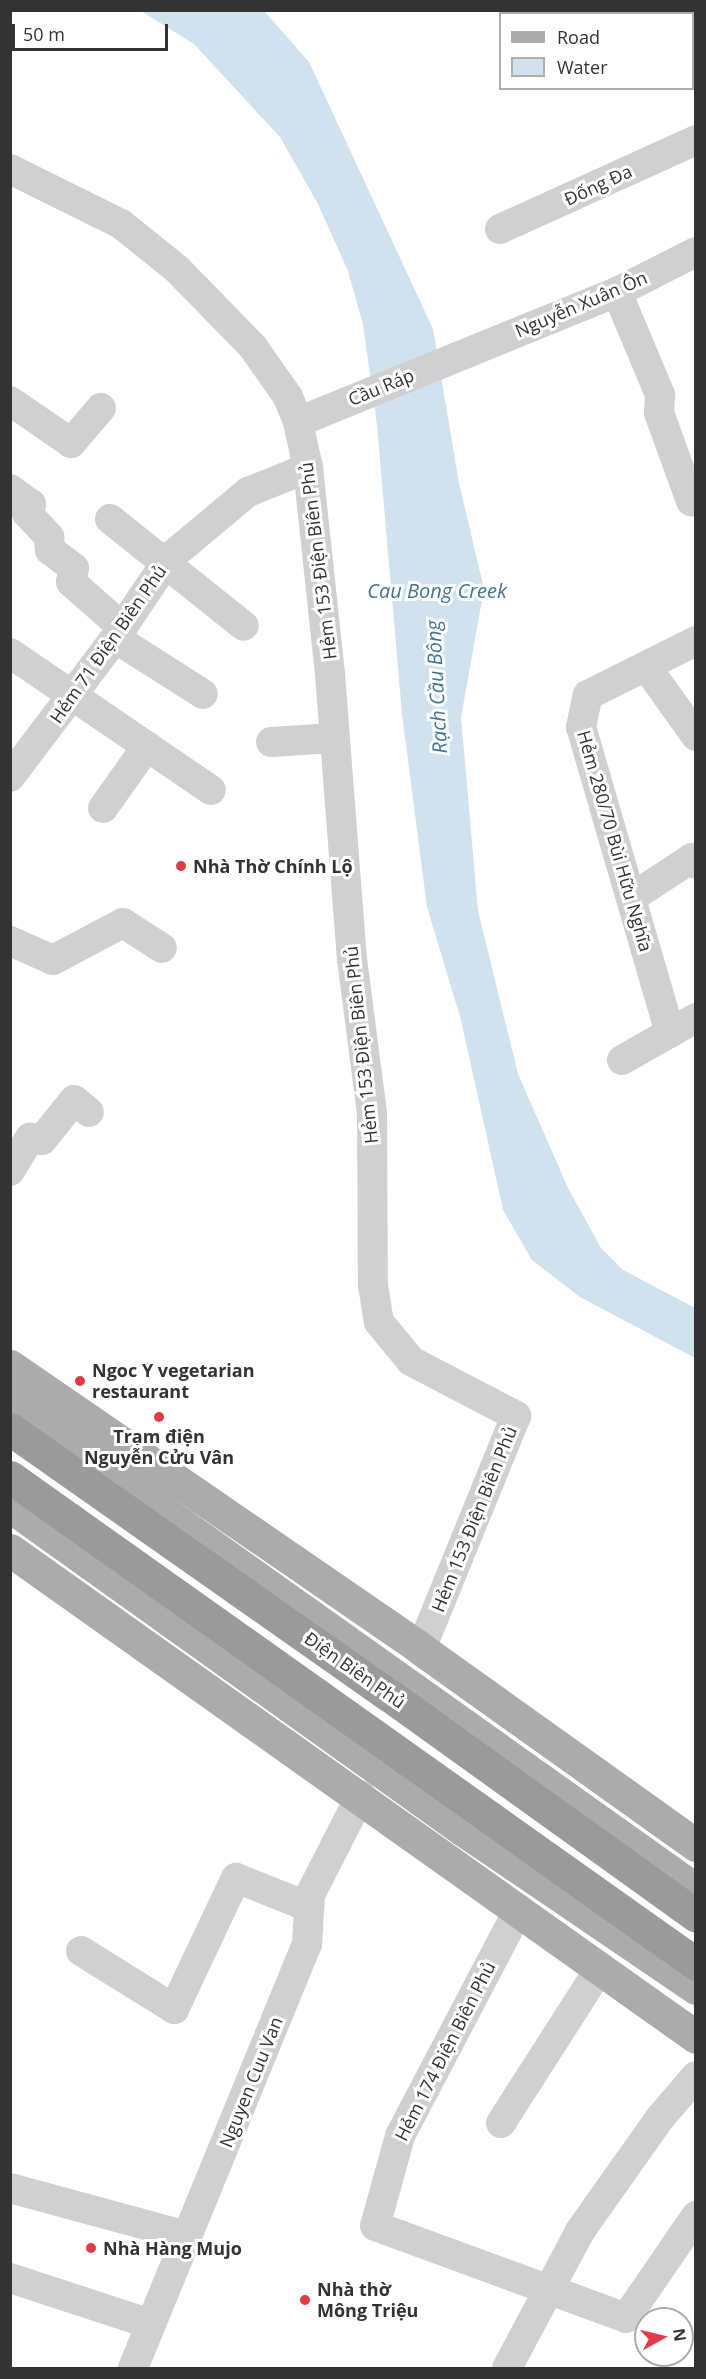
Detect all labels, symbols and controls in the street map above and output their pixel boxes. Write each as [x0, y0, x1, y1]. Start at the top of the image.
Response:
scale bar [15, 12, 171, 50]
legend [499, 12, 694, 90]
text: 50 m [23, 22, 65, 46]
text: Road [557, 25, 600, 49]
text: Water [557, 55, 608, 79]
street label: Đống Đa [561, 160, 635, 210]
street label: Nguyễn Xuân Ôn [512, 266, 650, 342]
street label: Cầu Ráp [345, 364, 417, 410]
street label: Hẻm 153 Điện Biên Phủ [295, 461, 341, 661]
street label: Hẻm 71 Điện Biên Phủ [45, 561, 171, 727]
water label: Cau Bong Creek [367, 578, 507, 602]
water label: Rạch Cầu Bông [421, 620, 451, 754]
street label: Hẻm 280/70 Bùi Hữu Nghĩa [573, 728, 657, 954]
place label: Nhà Thờ Chính Lộ [193, 855, 353, 877]
marker: Nhà Thờ Chính Lộ [174, 859, 188, 873]
street label: Hẻm 153 Điện Biên Phủ [340, 945, 382, 1145]
place label: Ngoc Y vegetarian restaurant [92, 1360, 255, 1402]
marker: Ngoc Y vegetarian restaurant [73, 1374, 87, 1388]
marker: Trạm điện Nguyễn Cửu Vân [152, 1410, 166, 1424]
street label: Hẻm 153 Điện Biên Phủ [427, 1423, 521, 1615]
place label: Trạm điện Nguyễn Cửu Vân [84, 1426, 234, 1468]
street label: Điện Biên Phủ [300, 1627, 410, 1713]
street label: Hẻm 174 Điện Biên Phủ [390, 1958, 500, 2144]
street label: Nguyen Cuu Van [215, 2013, 287, 2151]
place label: Nhà Hàng Mujo [103, 2237, 242, 2259]
marker: Nhà Hàng Mujo [84, 2241, 98, 2255]
place label: Nhà thờ Mông Triệu [317, 2279, 418, 2322]
marker: Nhà thờ Mông Triệu [298, 2293, 312, 2307]
north arrow [634, 2307, 694, 2367]
text: N [668, 2327, 692, 2343]

